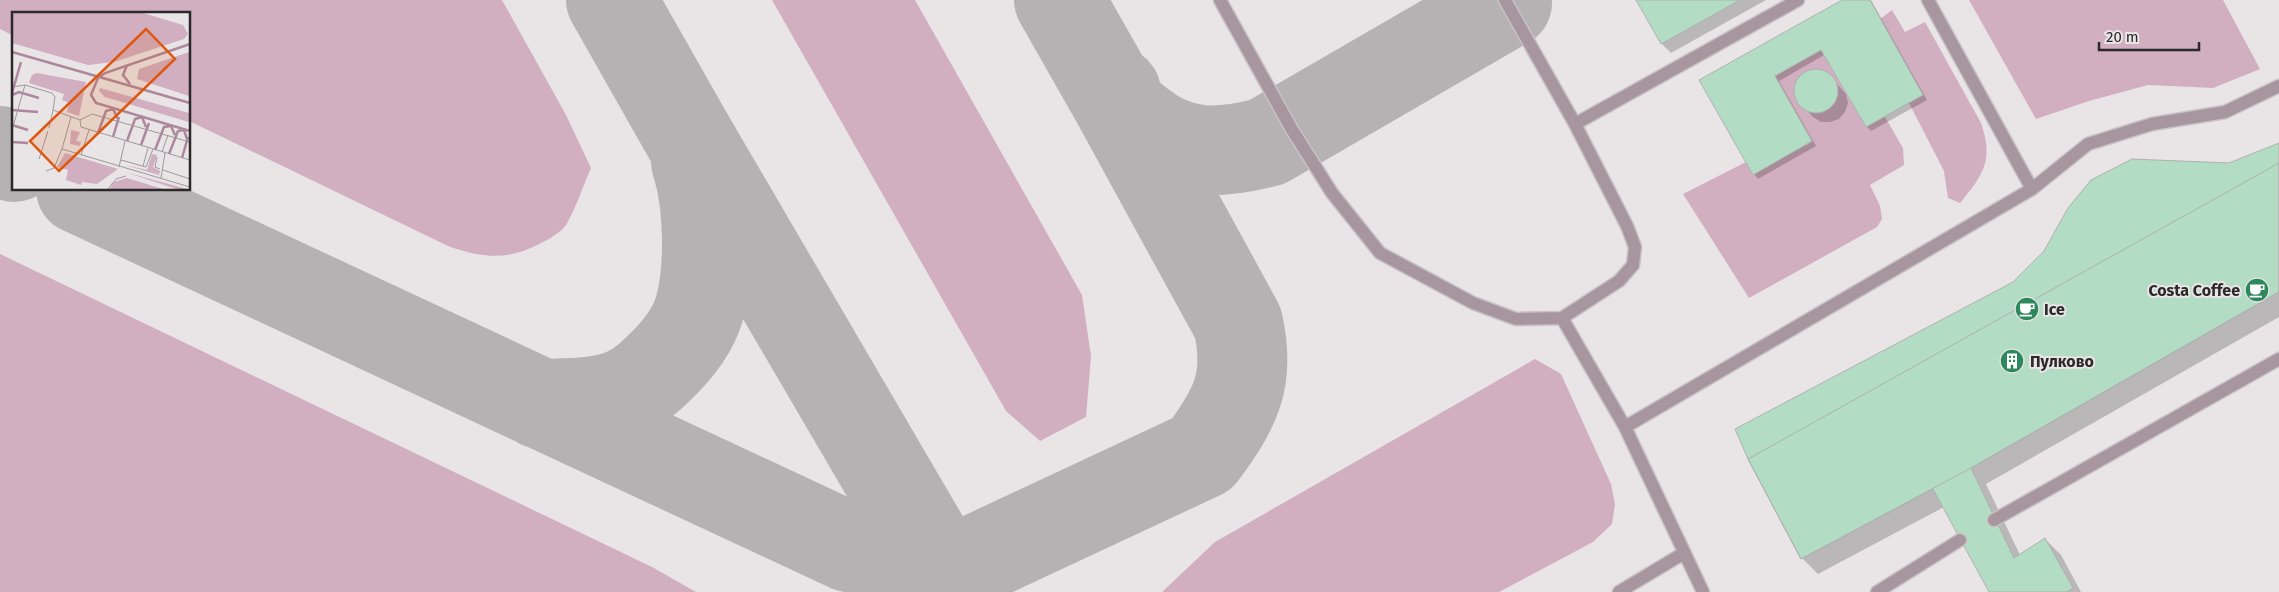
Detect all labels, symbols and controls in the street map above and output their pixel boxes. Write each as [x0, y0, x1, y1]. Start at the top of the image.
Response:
inset map [12, 12, 190, 190]
scale bar [2099, 20, 2199, 52]
text: 20 m [2106, 28, 2139, 46]
cafe icon: Costa Coffee [2244, 277, 2270, 303]
place label: Costa Coffee [2148, 281, 2240, 300]
cafe icon: Ice [2014, 296, 2040, 322]
place label: Ice [2044, 300, 2065, 319]
building icon: Пулково [1999, 348, 2025, 374]
place label: Пулково [2030, 352, 2094, 371]

